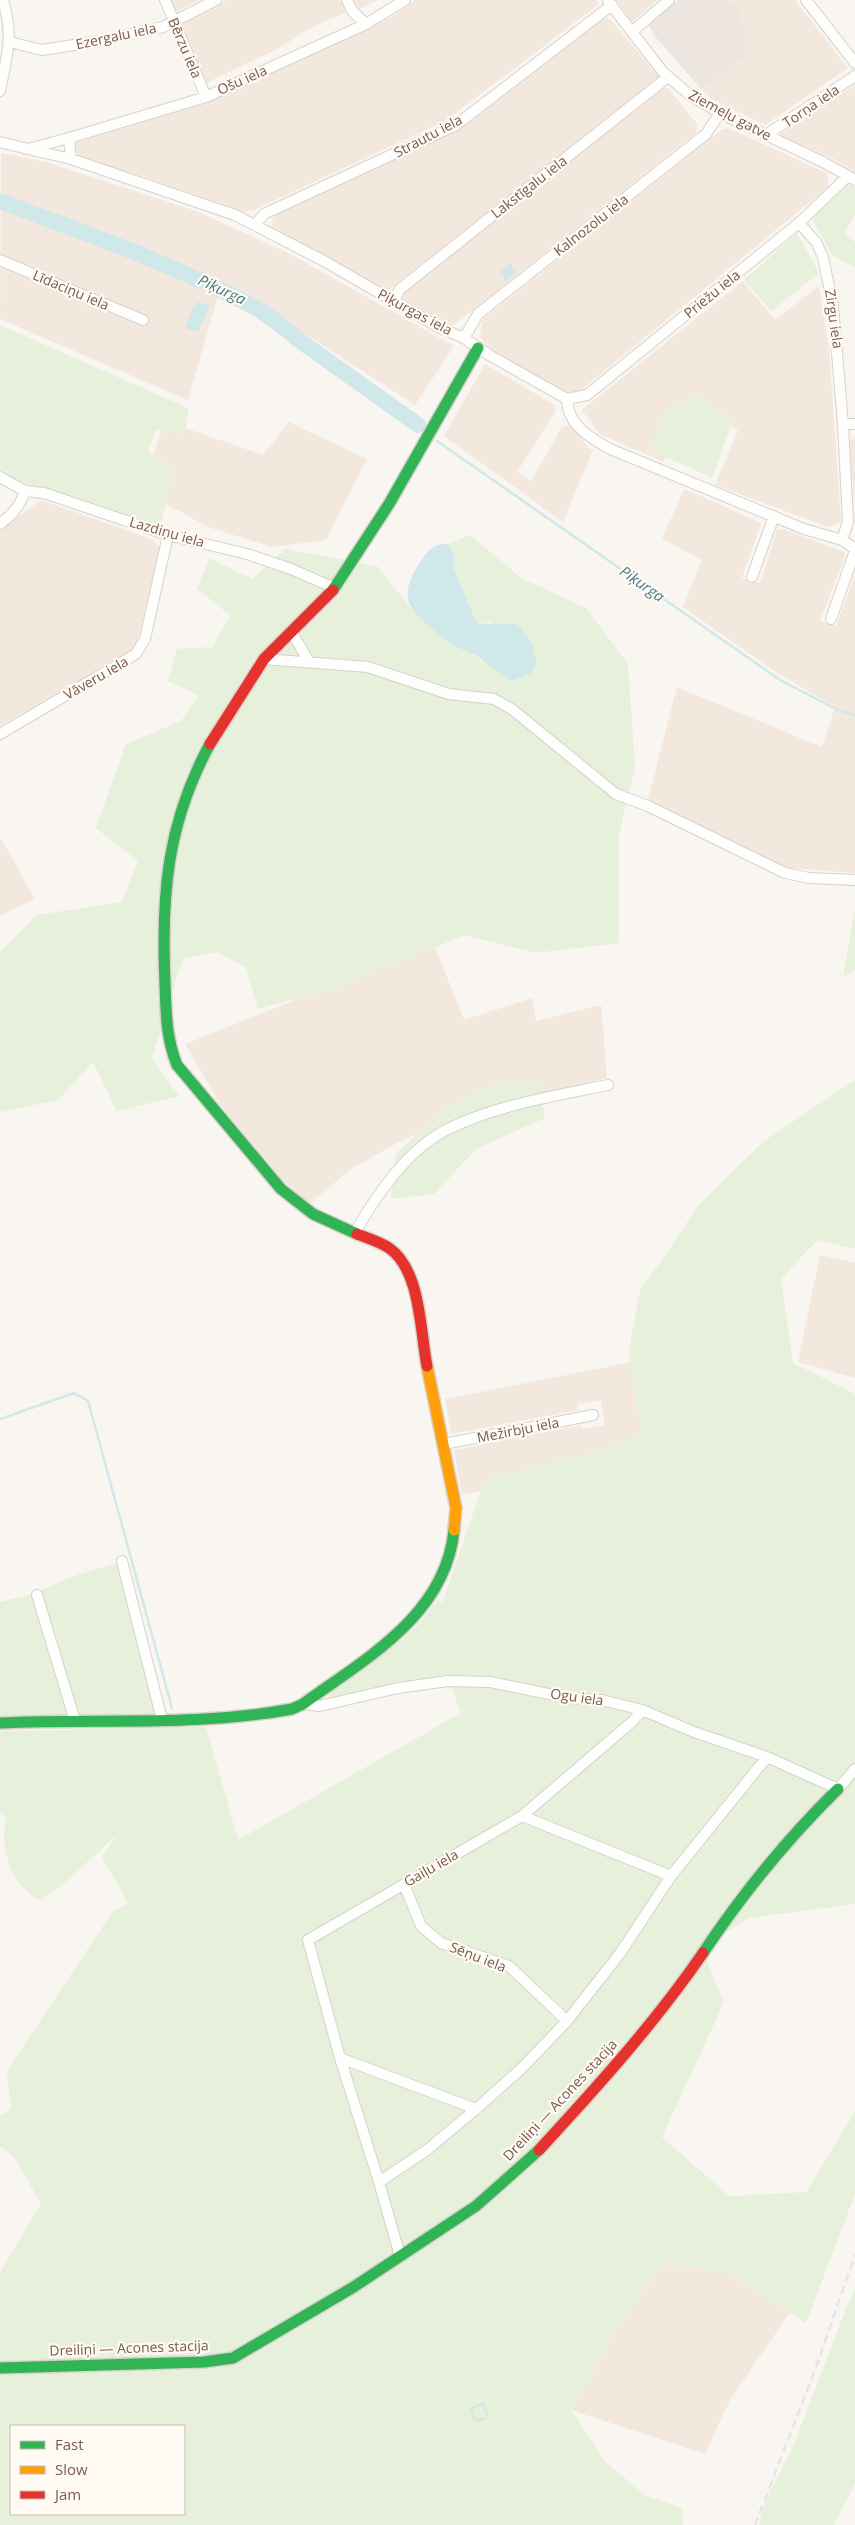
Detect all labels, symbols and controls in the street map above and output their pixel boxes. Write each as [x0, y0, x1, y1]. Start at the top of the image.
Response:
street label: Bērzu iela [164, 15, 207, 81]
street label: Ezergalu iela [74, 18, 158, 53]
street label: Ošu iela [214, 60, 270, 99]
street label: Torņa iela [779, 80, 843, 132]
street label: Ziemeļu gatve [686, 85, 775, 144]
street label: Strautu iela [390, 110, 465, 161]
street label: Lakstīgalu iela [487, 151, 571, 222]
street label: Kalnozolu iela [549, 189, 632, 260]
street label: Līdaciņu iela [30, 265, 112, 314]
street label: Priežu iela [680, 265, 744, 322]
water label: Piķurga [195, 269, 250, 309]
street label: Piķurgas iela [375, 284, 456, 339]
street label: Zirgu iela [821, 288, 848, 350]
street label: Lazdiņu iela [127, 512, 207, 551]
water label: Piķurga [616, 561, 669, 606]
street label: Vāveru iela [60, 651, 132, 704]
street label: Mežirbju iela [475, 1412, 561, 1447]
street label: Ogu iela [549, 1683, 605, 1710]
street label: Gaiļu iela [400, 1844, 461, 1891]
street label: Sēņu iela [447, 1937, 509, 1976]
street label: Dreiliņi — Acones stacija [498, 2035, 621, 2164]
street label: Dreiliņi — Acones stacija [49, 2335, 209, 2360]
legend [10, 2425, 185, 2515]
text: Fast [55, 2434, 84, 2454]
text: Slow [55, 2459, 88, 2479]
text: Jam [53, 2484, 81, 2504]

